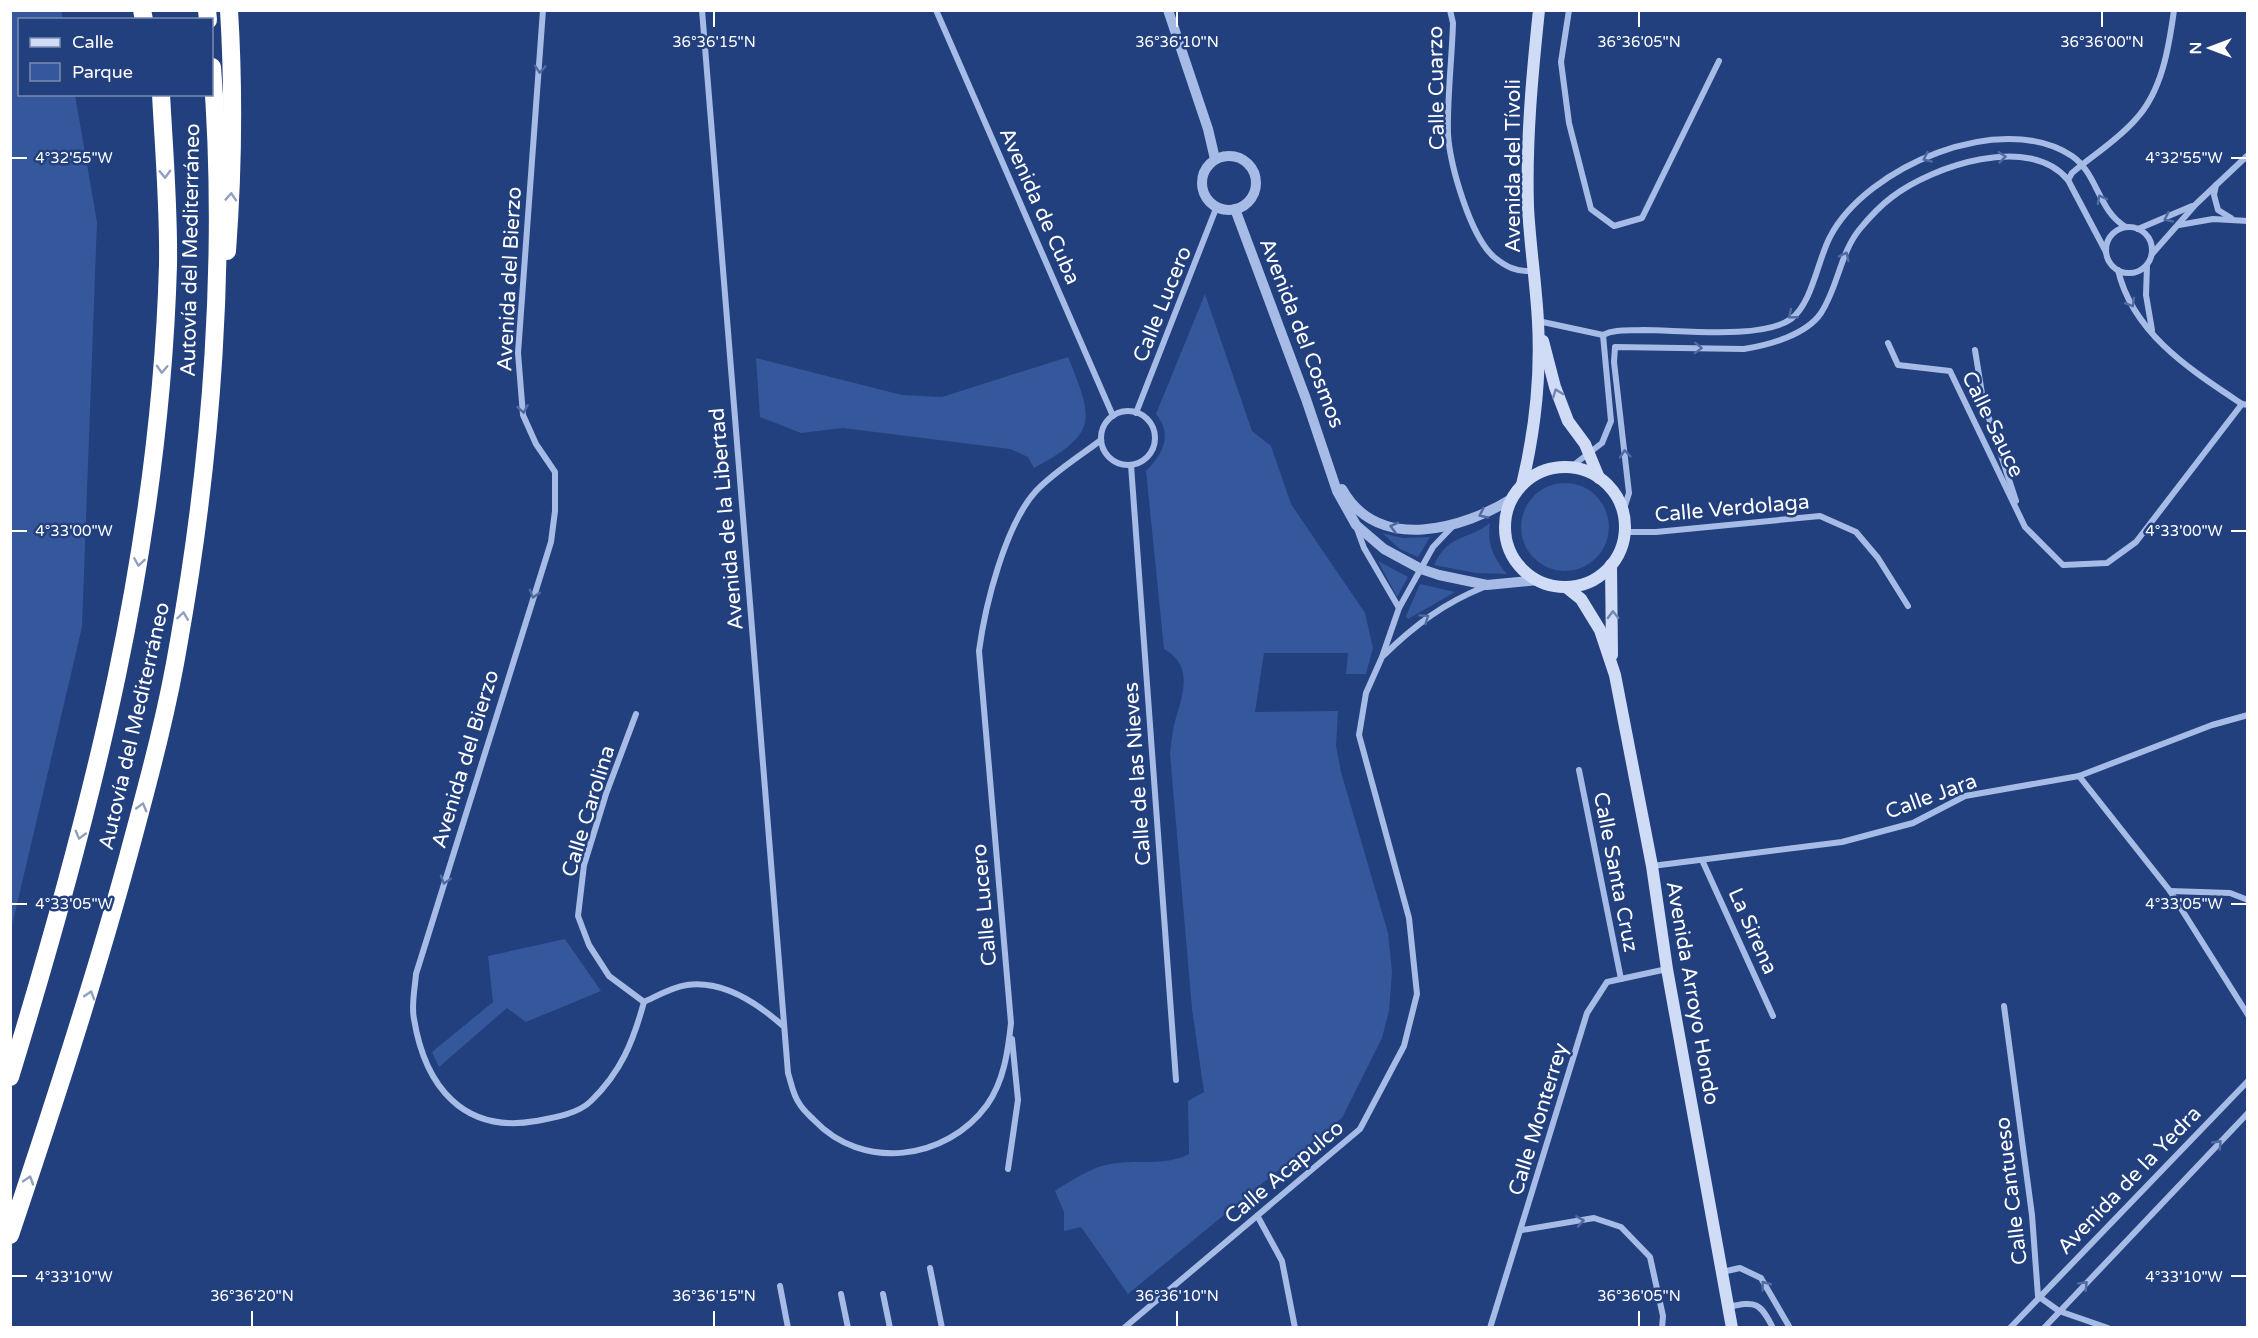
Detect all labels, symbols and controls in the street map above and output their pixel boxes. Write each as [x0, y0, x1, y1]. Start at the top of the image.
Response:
legend [18, 18, 213, 96]
north arrow [2180, 18, 2240, 78]
street label: Calle Cuarzo [1423, 26, 1450, 150]
text: Calle [72, 31, 114, 53]
text: 36°36'15"N [672, 33, 756, 51]
text: 36°36'10"N [1135, 33, 1219, 51]
text: 36°36'05"N [1597, 33, 1681, 51]
text: 36°36'00"N [2060, 33, 2144, 51]
text: N [2186, 42, 2206, 54]
text: Parque [72, 61, 133, 83]
one-way arrow [533, 64, 546, 73]
street label: Avenida del Tívoli [1501, 79, 1526, 253]
street label: Autovía del Mediterráneo [176, 123, 205, 377]
street label: Avenida de Cuba [994, 124, 1085, 289]
text: 4°32'55"W [35, 149, 113, 167]
text: 4°32'55"W [2145, 149, 2223, 167]
one-way arrow [1923, 151, 1934, 163]
one-way arrow [1998, 151, 2007, 164]
one-way arrow [158, 169, 171, 178]
street label: Avenida del Bierzo [492, 186, 527, 372]
one-way arrow [224, 193, 237, 202]
one-way arrow [2097, 194, 2108, 205]
one-way arrow [2163, 211, 2174, 223]
street label: Avenida del Cosmos [1254, 235, 1349, 432]
street label: Calle Lucero [1128, 243, 1197, 366]
one-way arrow [1837, 251, 1849, 262]
one-way arrow [2123, 297, 2135, 307]
one-way arrow [1788, 308, 1799, 319]
one-way arrow [1694, 341, 1703, 354]
one-way arrow [156, 364, 169, 373]
street label: Calle Sauce [1956, 367, 2029, 481]
one-way arrow [1552, 388, 1565, 399]
one-way arrow [517, 405, 529, 414]
street label: Avenida de la Libertad [704, 407, 749, 631]
one-way arrow [1619, 450, 1632, 459]
street label: Calle Verdolaga [1654, 489, 1811, 528]
one-way arrow [1479, 506, 1490, 518]
one-way arrow [1389, 521, 1399, 534]
text: 4°33'00"W [35, 522, 113, 540]
text: 4°33'00"W [2145, 522, 2223, 540]
one-way arrow [134, 558, 146, 567]
one-way arrow [529, 588, 541, 598]
street label: Autovía del Mediterráneo [94, 600, 175, 852]
one-way arrow [1606, 611, 1619, 620]
one-way arrow [176, 612, 188, 621]
one-way arrow [1418, 614, 1429, 625]
street label: Avenida del Bierzo [426, 667, 504, 851]
street label: Calle de las Nieves [1119, 681, 1156, 867]
street label: Calle Carolina [557, 742, 620, 880]
street label: Calle Jara [1882, 768, 1980, 825]
street label: Calle Santa Cruz [1588, 790, 1643, 954]
one-way arrow [134, 802, 147, 812]
one-way arrow [75, 830, 88, 840]
street label: Calle Lucero [967, 843, 1002, 967]
one-way arrow [440, 874, 452, 885]
street label: Avenida Arroyo Hondo [1661, 879, 1725, 1107]
street label: La Sirena [1723, 884, 1783, 978]
text: 4°33'05"W [35, 895, 113, 913]
text: 4°33'05"W [2145, 895, 2223, 913]
one-way arrow [83, 990, 95, 1000]
street label: Calle Monterrey [1503, 1040, 1574, 1198]
street label: Avenida de la Yedra [2052, 1101, 2207, 1260]
street label: Calle Acapulco [1220, 1115, 1349, 1229]
street label: Calle Cantueso [1990, 1116, 2033, 1266]
one-way arrow [2211, 1140, 2222, 1151]
one-way arrow [22, 1175, 34, 1186]
one-way arrow [1575, 1215, 1584, 1227]
text: 4°33'10"W [35, 1268, 113, 1286]
text: 4°33'10"W [2145, 1268, 2223, 1286]
one-way arrow [1761, 1280, 1772, 1291]
one-way arrow [2077, 1281, 2088, 1291]
text: 36°36'20"N [210, 1287, 294, 1305]
text: 36°36'15"N [672, 1287, 756, 1305]
text: 36°36'10"N [1135, 1287, 1219, 1305]
text: 36°36'05"N [1597, 1287, 1681, 1305]

